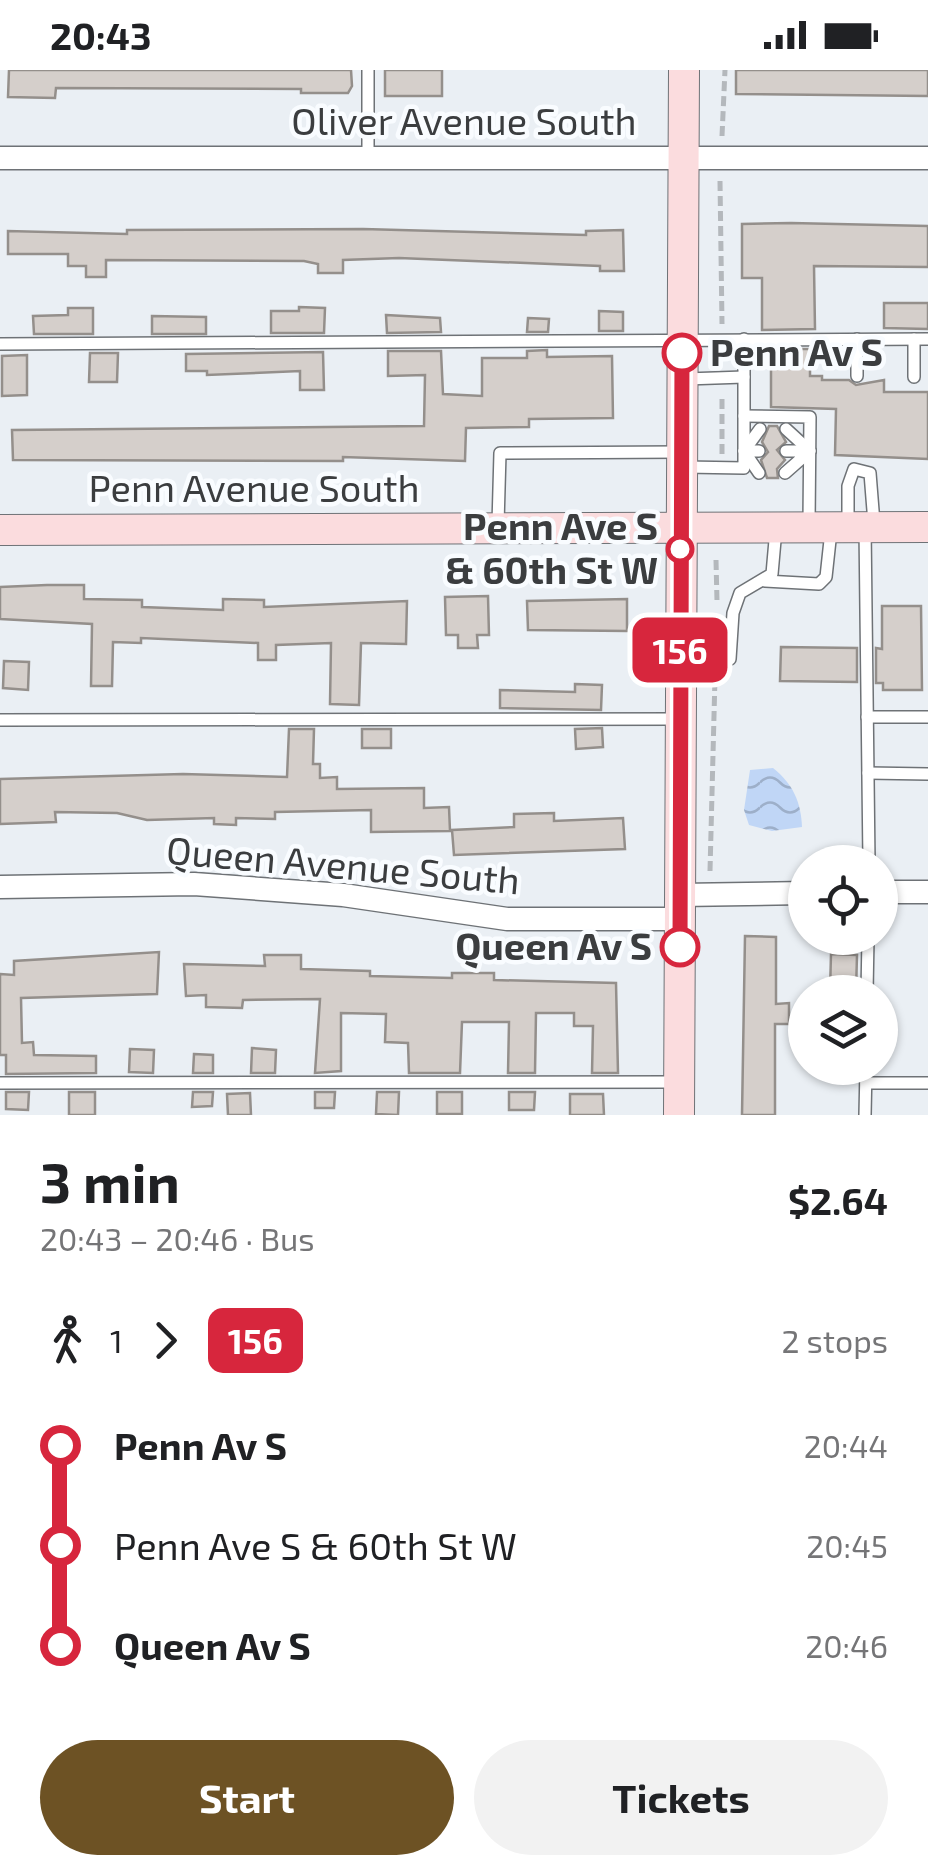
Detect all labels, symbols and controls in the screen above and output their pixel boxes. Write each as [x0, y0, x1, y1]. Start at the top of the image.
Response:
text: 20:43 [50, 12, 152, 58]
street label: Oliver Avenue South [291, 97, 637, 143]
place label: Penn Av S [710, 328, 883, 374]
marker: Penn Av S [663, 334, 701, 372]
street label: Penn Avenue South [88, 464, 420, 510]
place label: Penn Ave S & 60th St W [445, 502, 658, 592]
marker: Penn Ave S & 60th St W [667, 536, 693, 562]
line badge: 156 [622, 618, 738, 682]
text: 156 [652, 629, 708, 671]
street label: Queen Avenue South [165, 826, 522, 902]
map controls [788, 845, 898, 1085]
button: locate [788, 845, 898, 955]
place label: Queen Av S [455, 922, 652, 969]
marker: Queen Av S [661, 928, 699, 966]
button: layers [788, 975, 898, 1085]
text: 3 min [40, 1148, 180, 1214]
text: $2.64 [788, 1177, 888, 1223]
text: 20:43 – 20:46 · Bus [40, 1219, 315, 1257]
icon: walk [40, 1313, 95, 1368]
icon: forward [138, 1313, 193, 1368]
text: 156 [228, 1319, 283, 1361]
text: 1 [110, 1321, 123, 1359]
text: 2 stops [781, 1321, 888, 1359]
text: Penn Av S [114, 1422, 287, 1468]
text: 20:44 [804, 1426, 888, 1464]
text: Penn Ave S & 60th St W [114, 1522, 517, 1568]
text: 20:45 [806, 1526, 888, 1564]
text: Queen Av S [114, 1622, 311, 1668]
text: 20:46 [805, 1626, 888, 1664]
button: Start [40, 1740, 454, 1855]
button: Tickets [474, 1740, 888, 1855]

